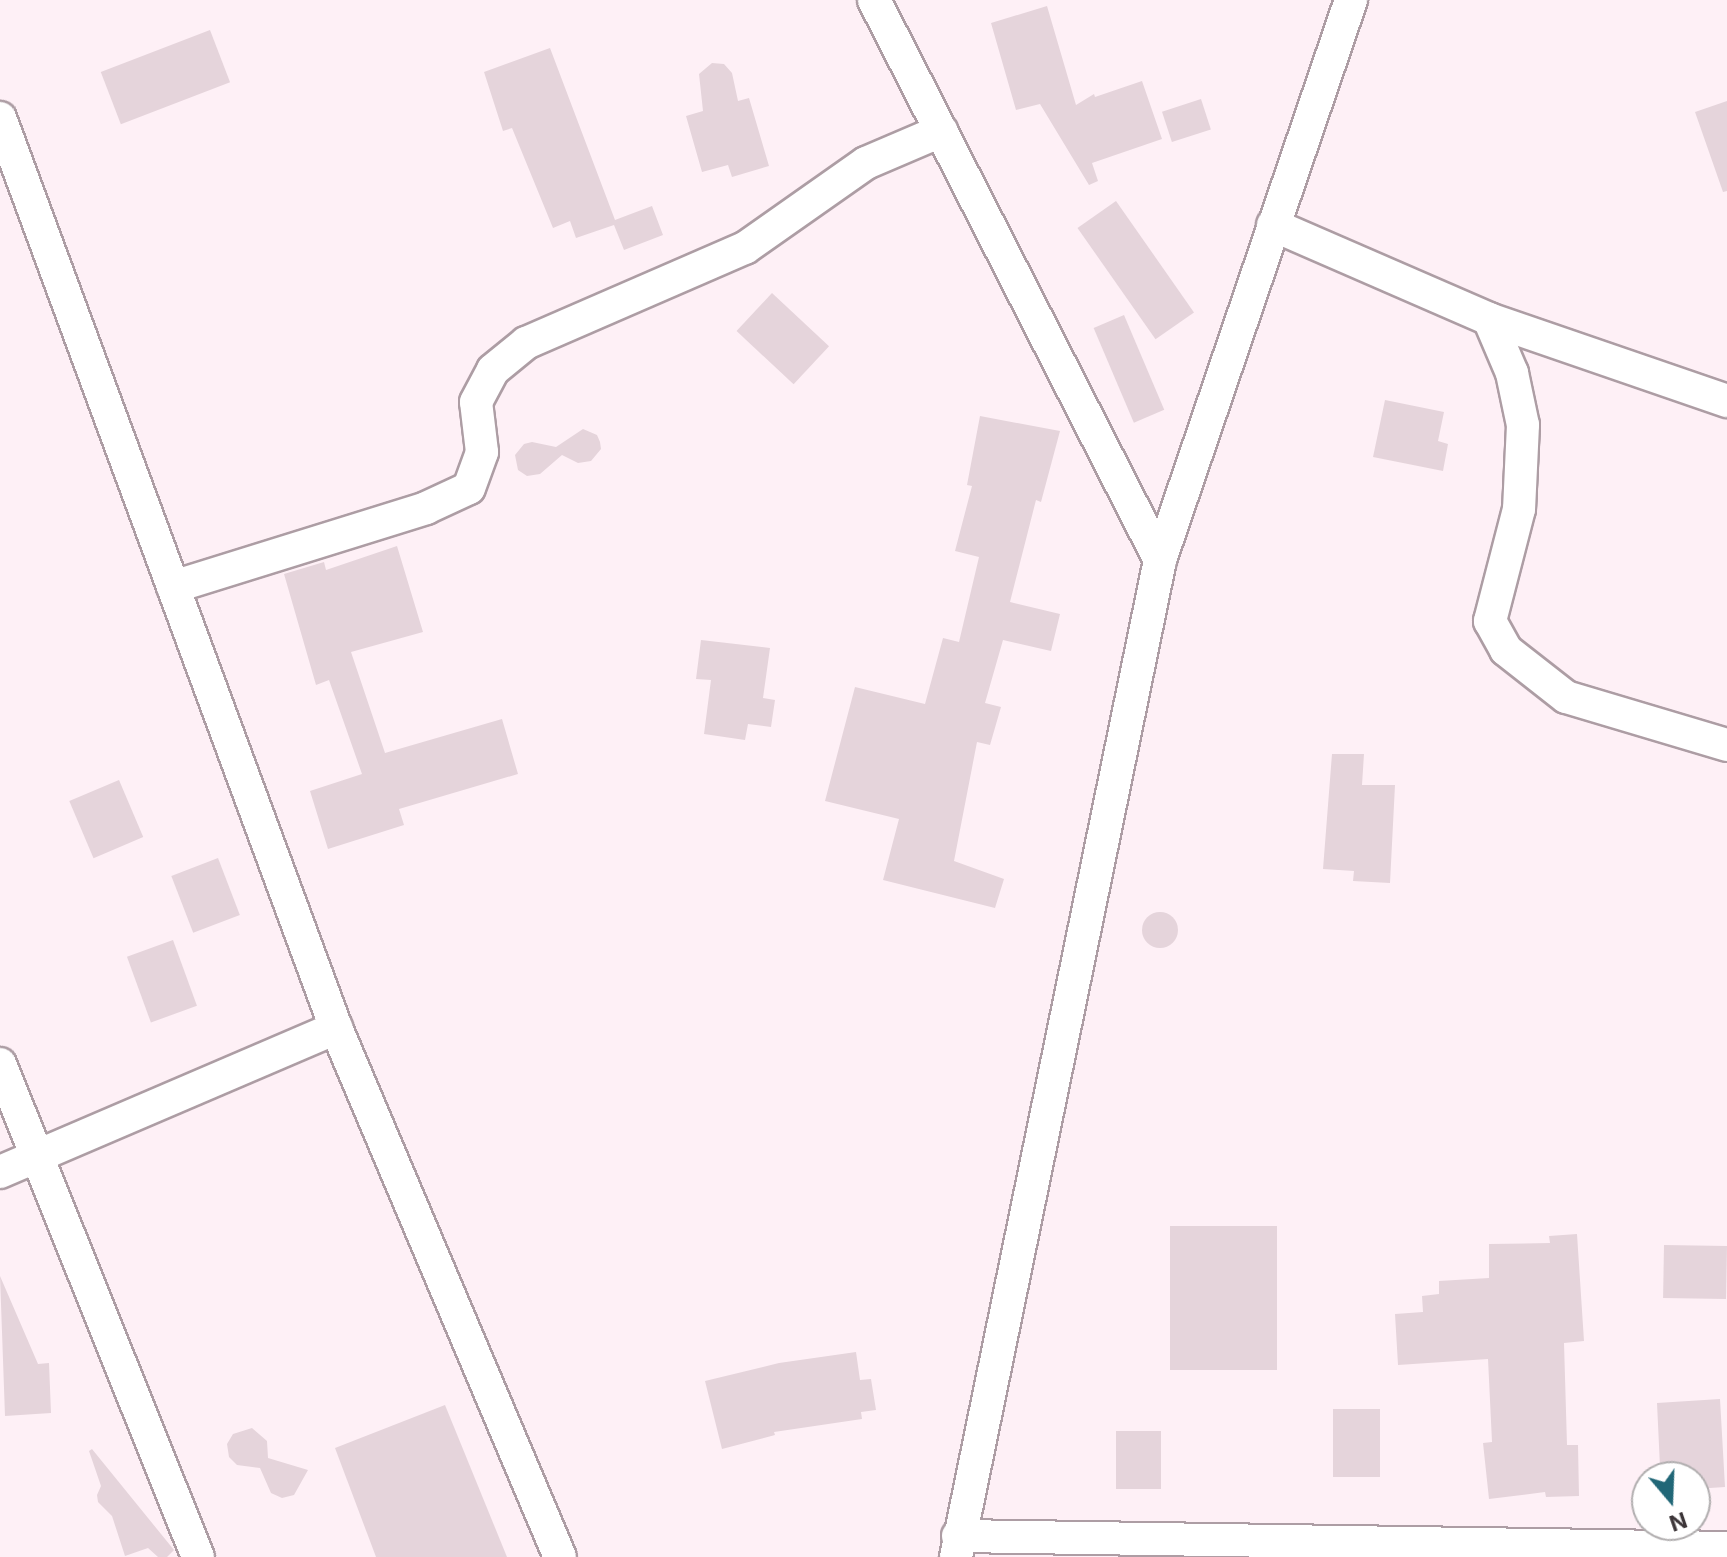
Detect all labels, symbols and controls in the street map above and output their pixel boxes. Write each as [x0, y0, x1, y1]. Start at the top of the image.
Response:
north arrow [1631, 1461, 1711, 1541]
text: N [1666, 1507, 1690, 1537]

